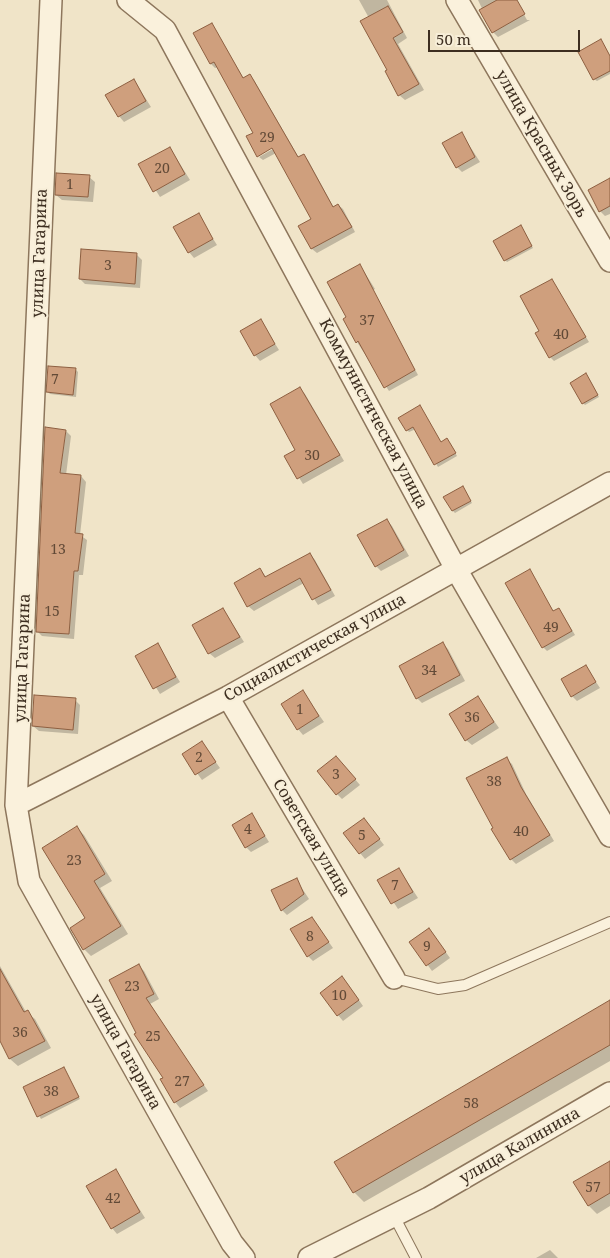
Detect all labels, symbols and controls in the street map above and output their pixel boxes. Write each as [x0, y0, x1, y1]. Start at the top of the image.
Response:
scale bar [430, 20, 582, 52]
text: 50 m [436, 29, 471, 49]
street label: улица Красных Зорь [491, 67, 591, 221]
house number: 29 [259, 130, 275, 146]
house number: 20 [154, 161, 170, 177]
house number: 1 [66, 177, 74, 193]
street label: улица Гагарина [28, 188, 52, 318]
house number: 3 [104, 258, 112, 274]
house number: 37 [359, 313, 375, 329]
street label: Коммунистическая улица [315, 316, 431, 512]
house number: 40 [553, 327, 569, 343]
house number: 7 [51, 372, 59, 388]
house number: 30 [304, 448, 320, 464]
house number: 13 [50, 542, 66, 558]
street label: Социалистическая улица [221, 590, 409, 706]
street label: улица Гагарина [11, 593, 35, 723]
house number: 15 [44, 604, 60, 620]
house number: 49 [543, 620, 559, 636]
house number: 34 [421, 663, 437, 679]
house number: 1 [296, 702, 304, 718]
house number: 36 [464, 710, 480, 726]
house number: 2 [195, 750, 203, 766]
house number: 3 [332, 767, 340, 783]
house number: 38 [486, 774, 502, 790]
street label: Советская улица [268, 776, 354, 900]
house number: 4 [244, 822, 252, 838]
house number: 40 [513, 824, 529, 840]
house number: 5 [358, 828, 366, 844]
house number: 23 [66, 853, 82, 869]
house number: 7 [391, 878, 399, 894]
house number: 8 [306, 929, 314, 945]
house number: 9 [423, 939, 431, 955]
house number: 23 [124, 979, 140, 995]
house number: 10 [331, 988, 347, 1004]
street label: улица Гагарина [85, 991, 165, 1113]
house number: 36 [12, 1025, 28, 1041]
house number: 25 [145, 1029, 161, 1045]
house number: 27 [174, 1074, 190, 1090]
house number: 38 [43, 1084, 59, 1100]
house number: 58 [463, 1096, 479, 1112]
street label: улица Калинина [456, 1104, 584, 1188]
house number: 57 [585, 1180, 601, 1196]
house number: 42 [105, 1191, 121, 1207]

